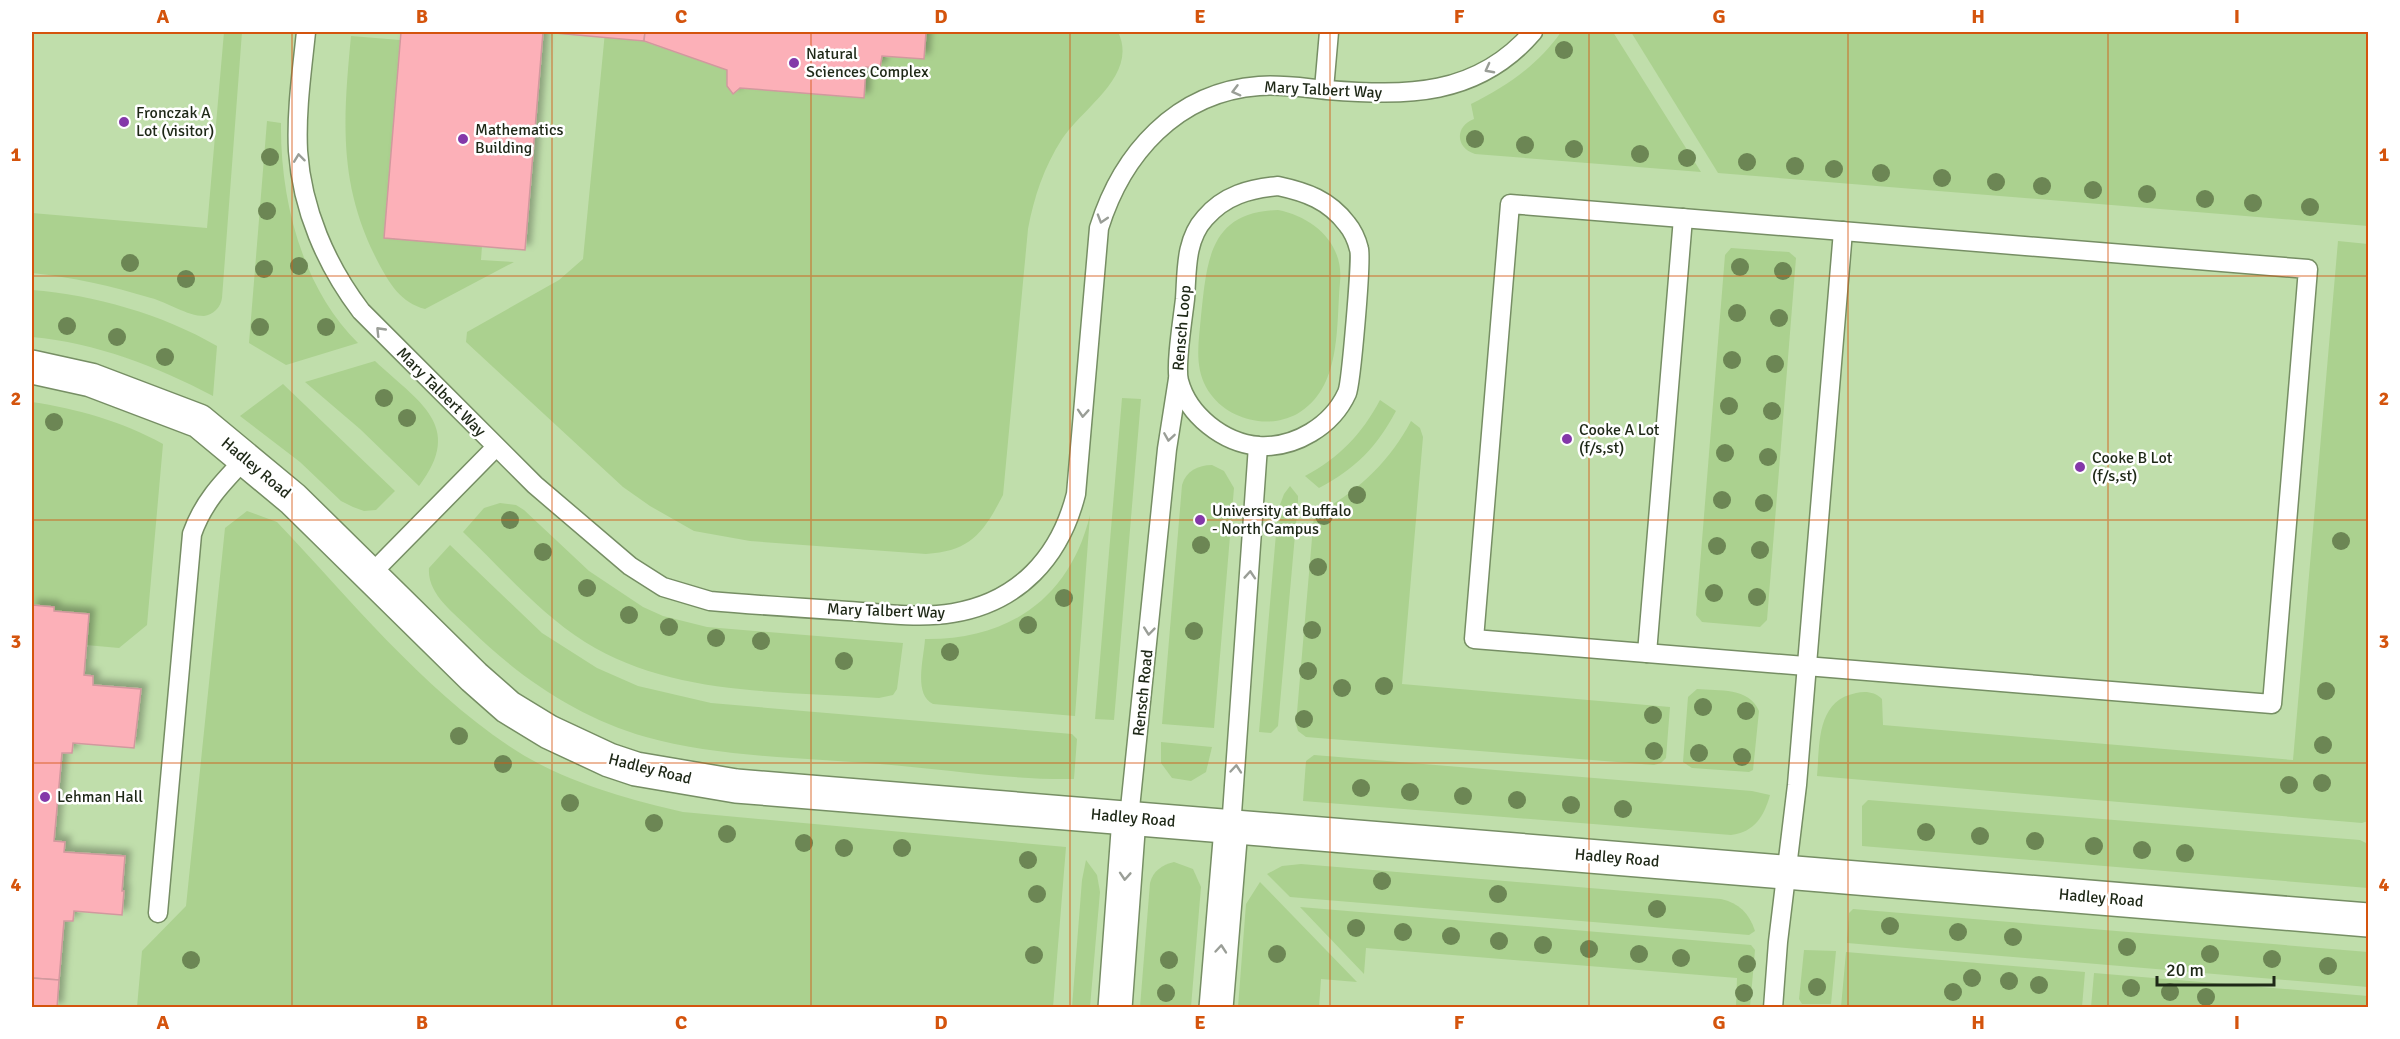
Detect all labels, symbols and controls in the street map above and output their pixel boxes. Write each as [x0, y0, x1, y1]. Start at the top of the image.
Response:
text: A [157, 4, 170, 29]
text: B [416, 4, 428, 29]
text: C [675, 4, 687, 29]
text: D [934, 4, 948, 29]
text: E [1194, 4, 1206, 29]
text: F [1454, 4, 1465, 29]
text: G [1712, 4, 1726, 29]
text: H [1971, 4, 1985, 29]
text: I [2234, 4, 2240, 29]
place label: Natural Sciences Complex [806, 44, 929, 82]
marker: Natural Sciences Complex [787, 56, 801, 70]
one-way arrow [1484, 61, 1495, 73]
street label: Mary Talbert Way [1264, 77, 1383, 103]
one-way arrow [1231, 83, 1241, 96]
place label: Fronczak A Lot (visitor) [136, 103, 214, 141]
marker: Fronczak A Lot (visitor) [117, 115, 131, 129]
place label: Mathematics Building [475, 120, 563, 158]
marker: Mathematics Building [456, 132, 470, 146]
text: 1 [11, 142, 22, 167]
text: 1 [2379, 142, 2390, 167]
one-way arrow [294, 154, 306, 163]
one-way arrow [1097, 213, 1109, 224]
street label: Rensch Loop [1168, 284, 1196, 372]
one-way arrow [376, 328, 387, 338]
street label: Mary Talbert Way [392, 343, 490, 441]
text: 2 [11, 386, 21, 411]
text: 2 [2379, 386, 2389, 411]
one-way arrow [1077, 408, 1090, 417]
place label: Cooke A Lot (f/s,st) [1579, 420, 1660, 458]
one-way arrow [1164, 432, 1176, 442]
marker: Cooke A Lot (f/s,st) [1560, 432, 1574, 446]
street label: Hadley Road [217, 433, 295, 503]
place label: Cooke B Lot (f/s,st) [2092, 448, 2173, 486]
marker: Cooke B Lot (f/s,st) [2073, 460, 2087, 474]
place label: University at Buffalo - North Campus [1212, 501, 1351, 539]
marker: University at Buffalo - North Campus [1193, 513, 1207, 527]
one-way arrow [1243, 570, 1256, 579]
street label: Mary Talbert Way [827, 599, 946, 623]
one-way arrow [1143, 626, 1156, 636]
text: 3 [11, 629, 21, 654]
text: 3 [2379, 629, 2389, 654]
street label: Rensch Road [1128, 649, 1158, 737]
street label: Hadley Road [606, 749, 694, 789]
one-way arrow [1229, 765, 1242, 774]
place label: Lehman Hall [57, 787, 143, 807]
marker: Lehman Hall [38, 790, 52, 804]
street label: Hadley Road [1090, 804, 1176, 832]
street label: Hadley Road [1574, 844, 1660, 872]
one-way arrow [1119, 871, 1132, 881]
text: 4 [11, 872, 22, 897]
text: 4 [2379, 872, 2390, 897]
street label: Hadley Road [2058, 884, 2144, 912]
one-way arrow [1214, 945, 1227, 954]
scale bar [2157, 949, 2274, 987]
text: 20 m [2166, 959, 2204, 981]
text: A [157, 1010, 170, 1035]
text: B [416, 1010, 428, 1035]
text: C [675, 1010, 687, 1035]
text: D [934, 1010, 948, 1035]
text: E [1194, 1010, 1206, 1035]
text: F [1454, 1010, 1465, 1035]
text: G [1712, 1010, 1726, 1035]
text: H [1971, 1010, 1985, 1035]
text: I [2234, 1010, 2240, 1035]

